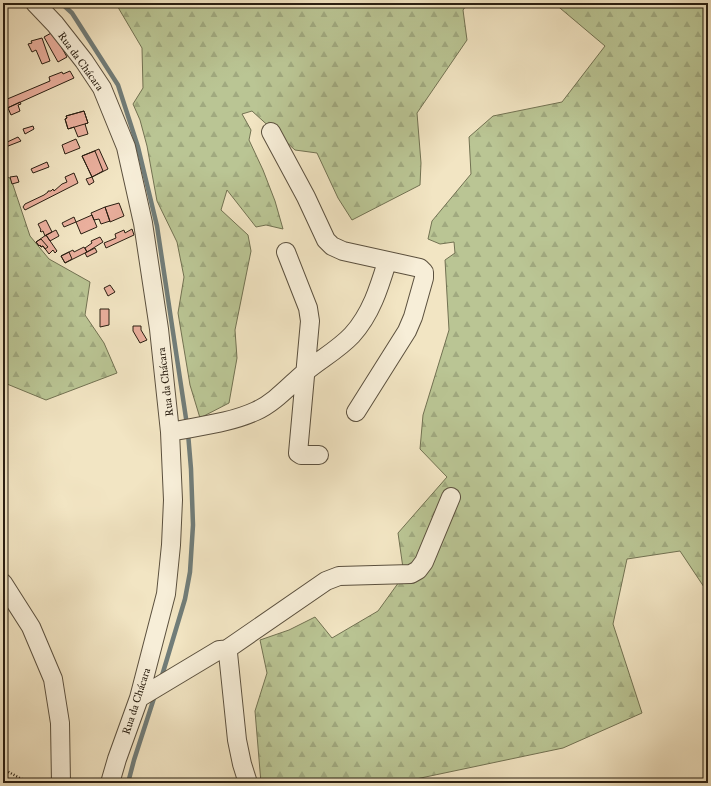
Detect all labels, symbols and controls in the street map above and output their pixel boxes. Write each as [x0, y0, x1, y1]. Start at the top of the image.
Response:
street label: Rua da Chácara [55, 29, 106, 93]
street label: Rua da Chácara [155, 346, 176, 417]
street label: Rua da Chácara [120, 666, 153, 736]

